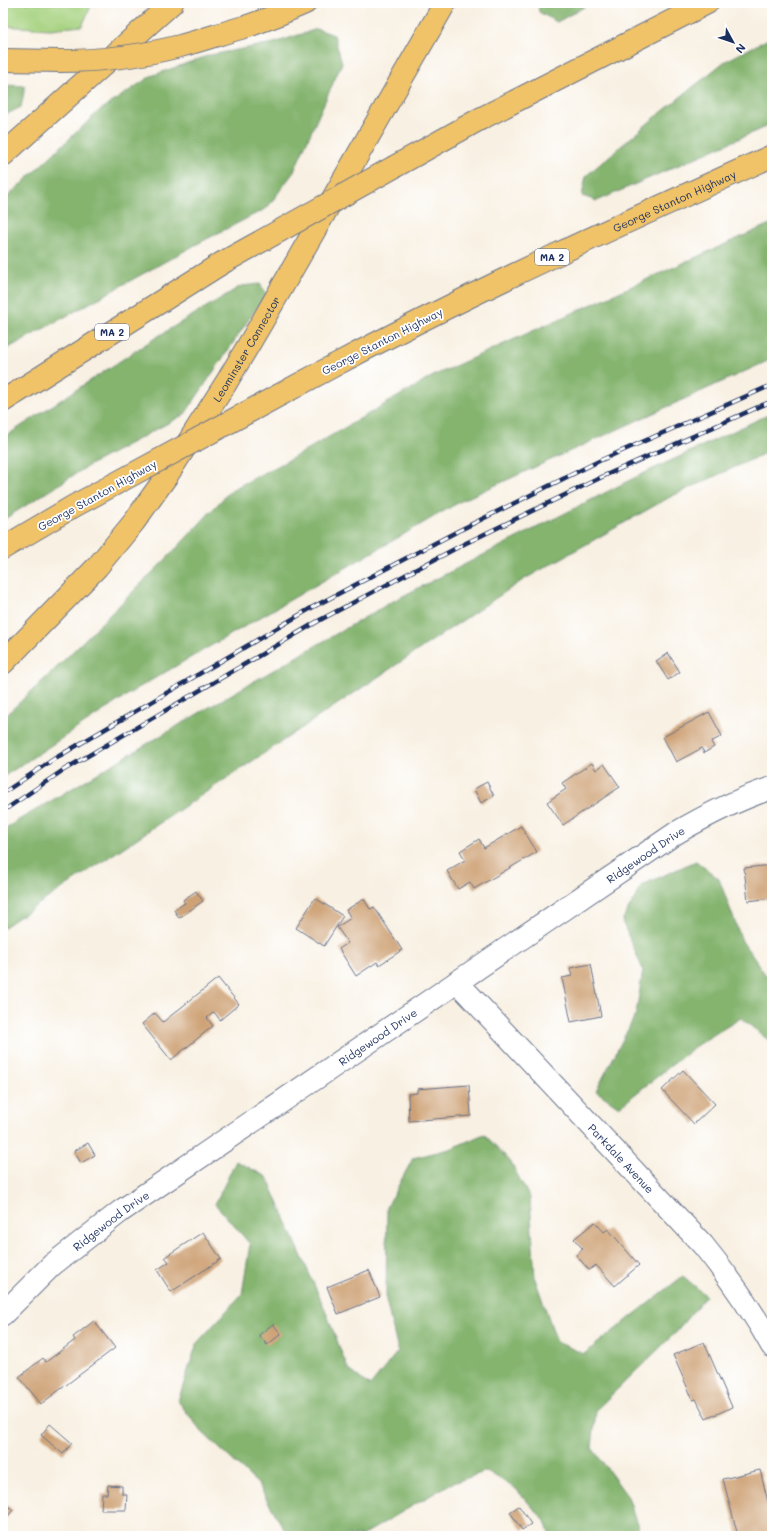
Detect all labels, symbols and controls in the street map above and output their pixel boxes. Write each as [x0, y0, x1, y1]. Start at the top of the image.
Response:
north arrow [713, 22, 753, 62]
text: N [733, 41, 749, 57]
street label: George Stanton Highway [610, 166, 738, 235]
road number: MA 2 [535, 249, 569, 265]
street label: Leominster Connector [209, 293, 283, 404]
street label: George Stanton Highway [319, 304, 445, 378]
road number: MA 2 [95, 324, 129, 340]
street label: George Stanton Highway [35, 456, 159, 534]
street label: Ridgewood Drive [603, 822, 687, 886]
street label: Ridgewood Drive [335, 1004, 420, 1069]
street label: Parkdale Avenue [585, 1120, 658, 1196]
street label: Ridgewood Drive [69, 1187, 152, 1254]

